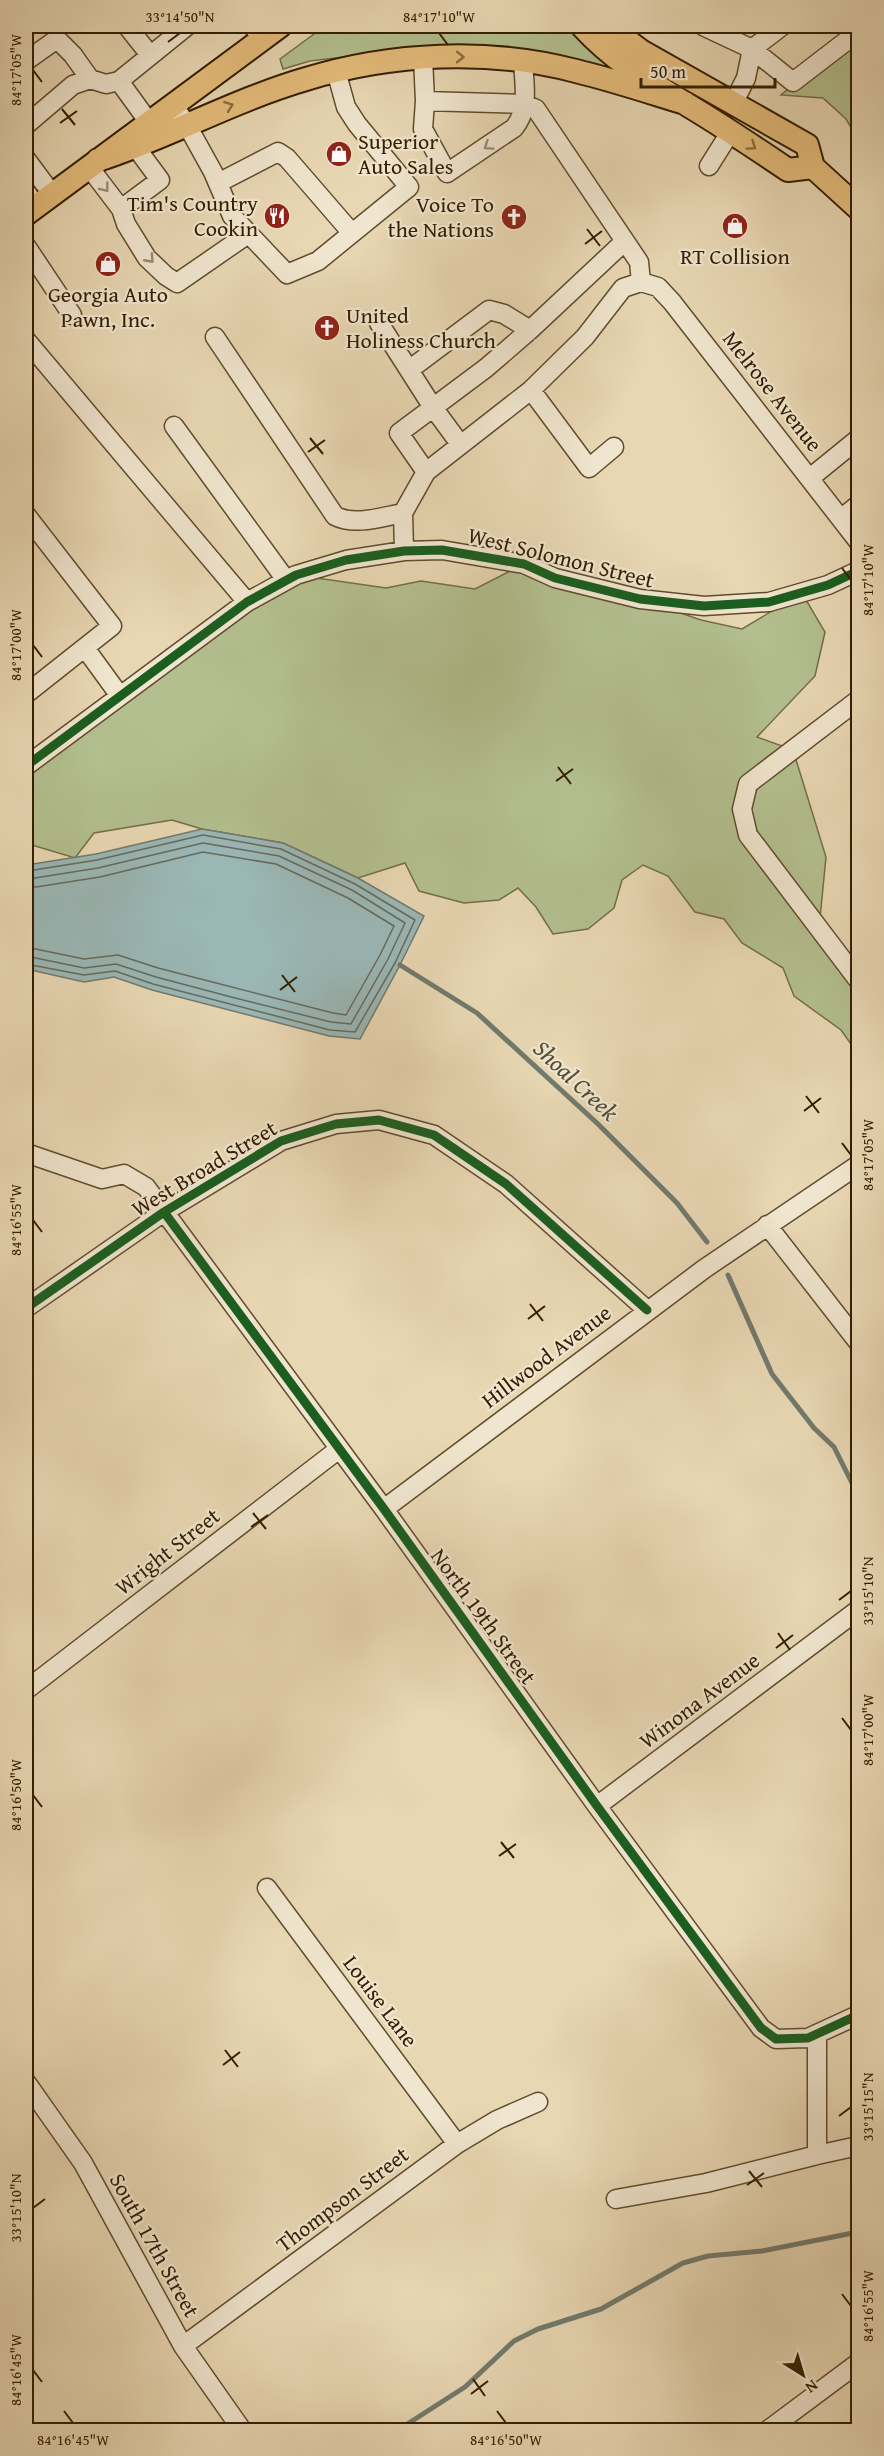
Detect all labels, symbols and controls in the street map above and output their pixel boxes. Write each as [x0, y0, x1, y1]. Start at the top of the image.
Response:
text: 33°14'50"N [146, 6, 215, 27]
text: 84°17'10"W [403, 6, 475, 27]
text: 84°17'05"W [5, 34, 26, 106]
one-way arrow [455, 51, 464, 63]
scale bar [641, 51, 774, 89]
text: 50 m [650, 58, 686, 85]
one-way arrow [224, 101, 234, 114]
place label: Superior Auto Sales [358, 125, 453, 182]
shop icon: Superior Auto Sales [324, 139, 354, 169]
one-way arrow [483, 139, 494, 150]
one-way arrow [746, 139, 757, 150]
one-way arrow [98, 181, 109, 192]
place label: Tim's Country Cookin [127, 187, 259, 244]
place label: Voice To the Nations [388, 188, 494, 245]
restaurant icon: Tim's Country Cookin [262, 201, 292, 231]
church icon: Voice To the Nations [499, 202, 529, 232]
shop icon: RT Collision [720, 211, 750, 241]
place label: RT Collision [680, 240, 790, 272]
shop icon: Georgia Auto Pawn, Inc. [93, 249, 123, 279]
one-way arrow [143, 253, 154, 263]
place label: Georgia Auto Pawn, Inc. [48, 278, 168, 335]
place label: United Holiness Church [346, 299, 497, 356]
church icon: United Holiness Church [312, 313, 342, 343]
street label: Melrose Avenue [715, 324, 831, 458]
street label: West Solomon Street [464, 518, 658, 596]
text: 84°17'10"W [857, 544, 878, 616]
text: 84°17'00"W [5, 609, 26, 681]
water label: Shoal Creek [525, 1031, 627, 1129]
street label: West Broad Street [125, 1112, 283, 1224]
text: 84°17'05"W [857, 1119, 878, 1191]
text: 84°16'55"W [5, 1184, 26, 1256]
street label: Hillwood Avenue [474, 1297, 618, 1415]
street label: Wright Street [108, 1500, 226, 1602]
street label: North 19th Street [424, 1541, 545, 1691]
text: 33°15'10"N [857, 1556, 878, 1625]
street label: Winona Avenue [632, 1644, 766, 1756]
text: 84°17'00"W [857, 1694, 878, 1766]
text: 84°16'50"W [5, 1759, 26, 1831]
street label: Louise Lane [336, 1948, 426, 2054]
text: 33°15'15"N [857, 2072, 878, 2141]
street label: Thompson Street [269, 2138, 415, 2259]
street label: South 17th Street [102, 2167, 208, 2323]
text: 33°15'10"N [5, 2173, 26, 2242]
text: 84°16'55"W [857, 2270, 878, 2342]
text: 84°16'45"W [5, 2334, 26, 2406]
north arrow [773, 2345, 833, 2405]
text: N [800, 2374, 824, 2400]
text: 84°16'45"W [37, 2429, 109, 2450]
text: 84°16'50"W [470, 2429, 542, 2450]

